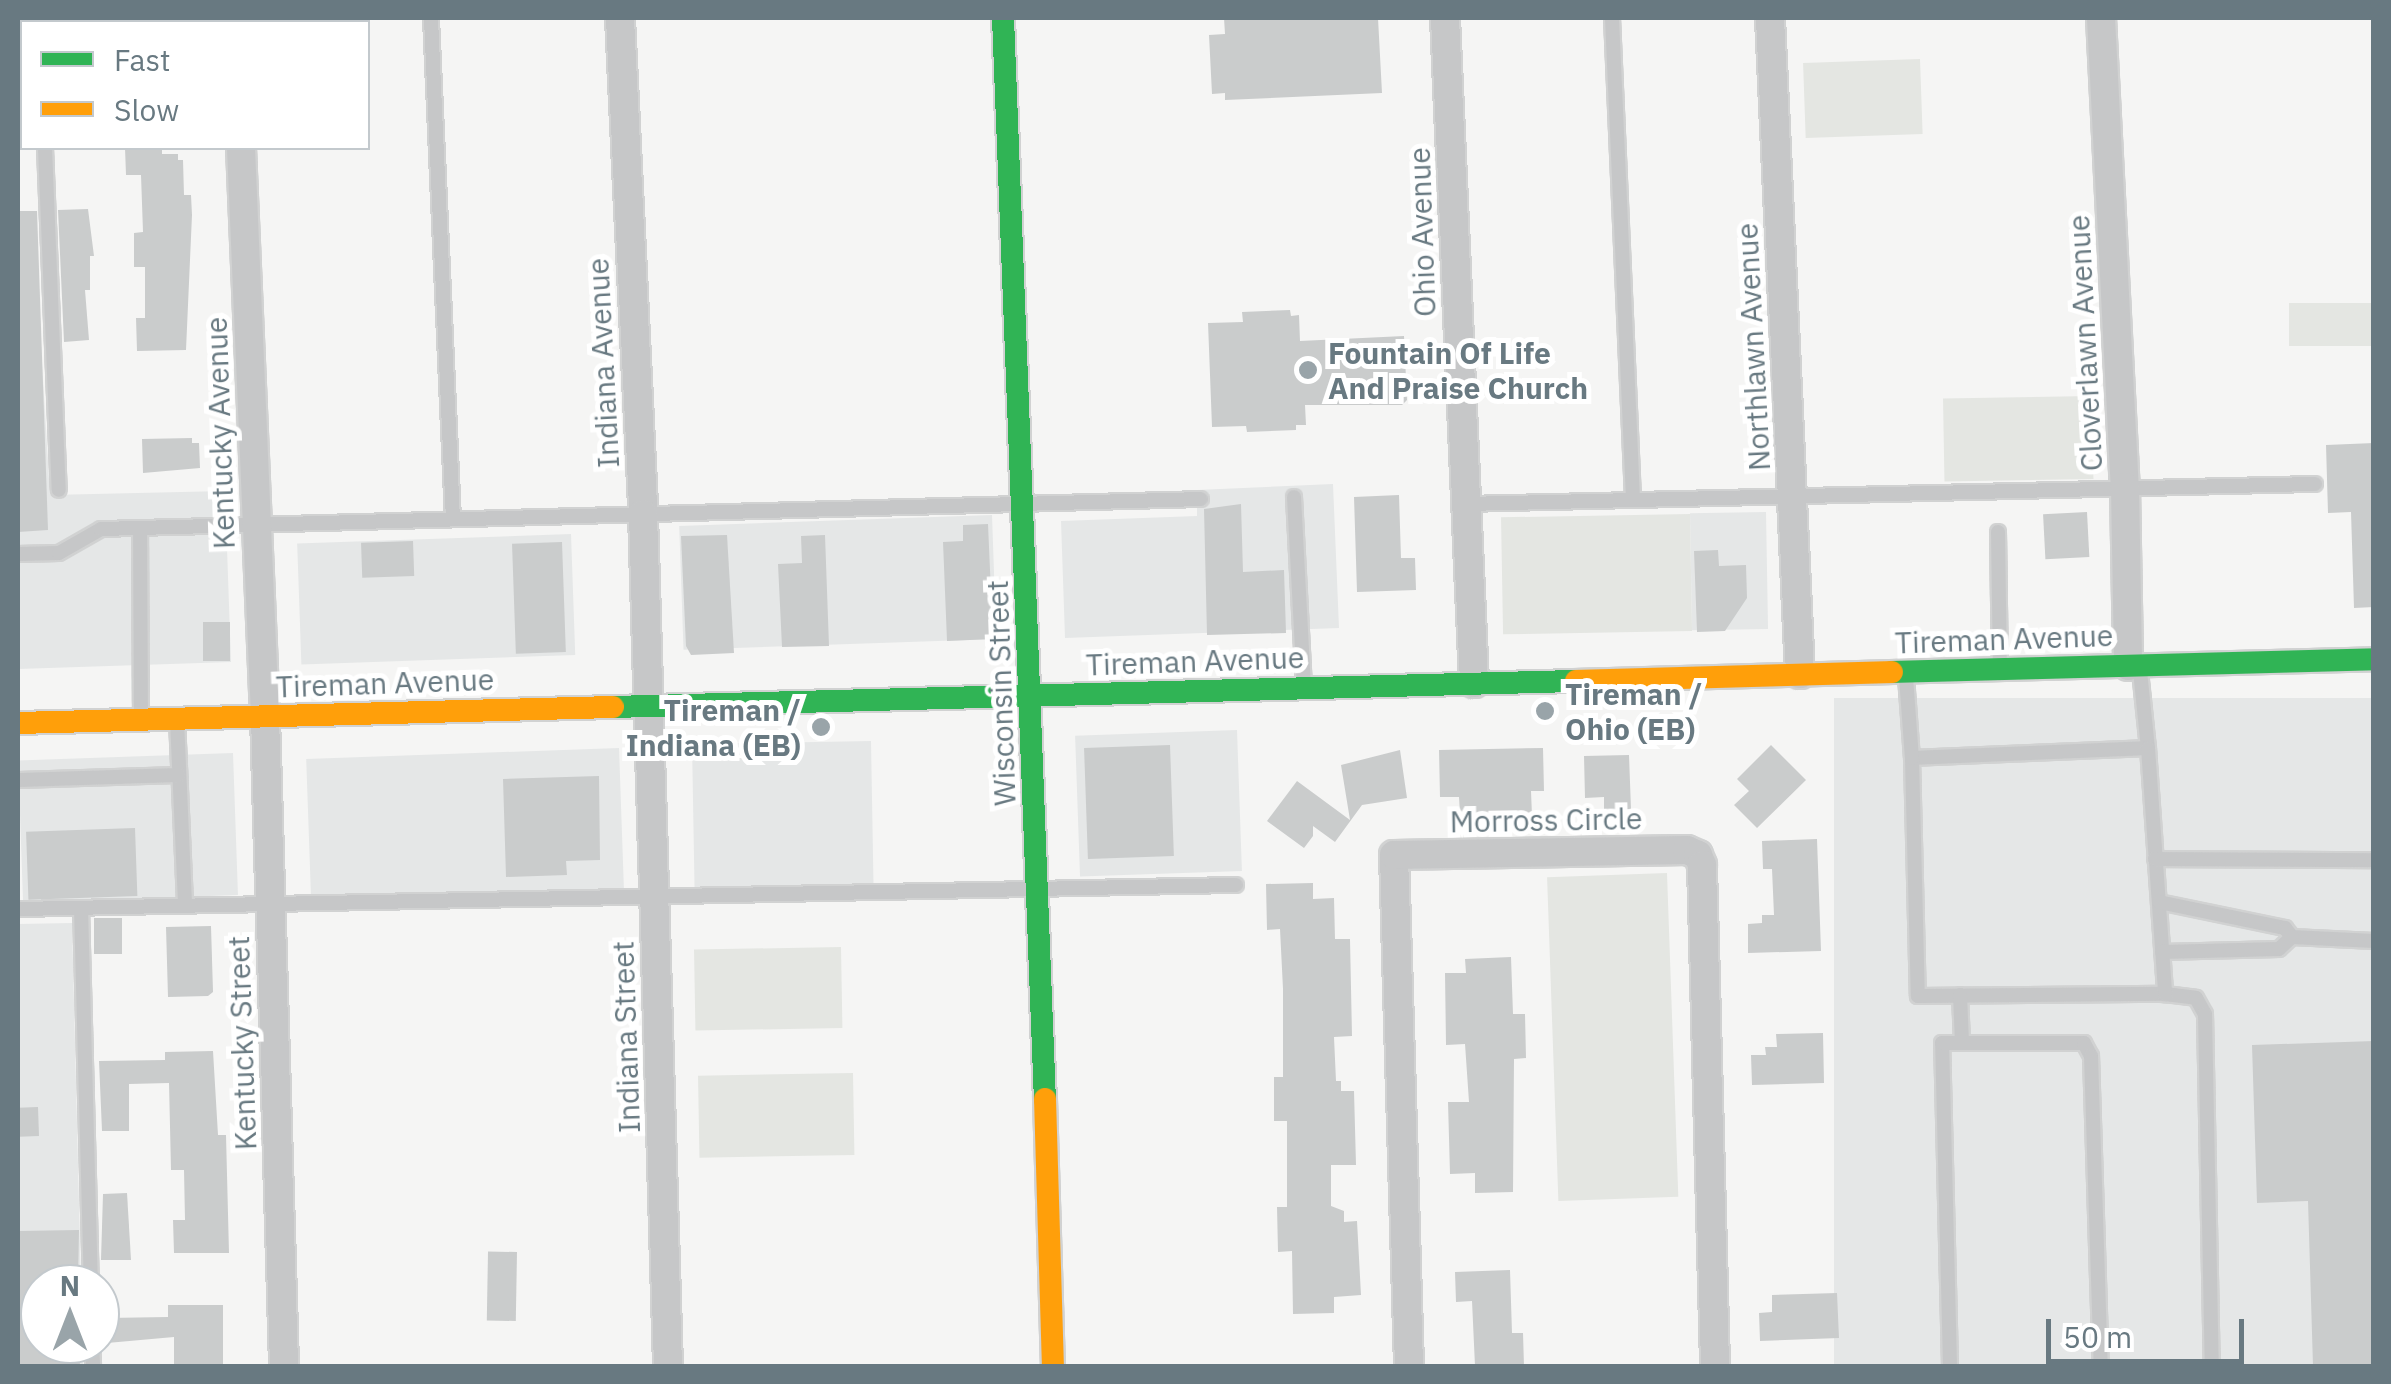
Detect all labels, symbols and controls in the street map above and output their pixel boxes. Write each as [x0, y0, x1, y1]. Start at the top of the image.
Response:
legend [20, 20, 370, 150]
text: Fast [114, 40, 171, 79]
text: Slow [114, 90, 179, 129]
street label: Ohio Avenue [1401, 147, 1443, 317]
street label: Cloverlawn Avenue [2060, 214, 2110, 472]
street label: Northlawn Avenue [1729, 222, 1777, 472]
street label: Indiana Avenue [580, 257, 626, 469]
street label: Kentucky Avenue [198, 316, 242, 550]
place label: Fountain Of Life And Praise Church [1328, 335, 1588, 406]
marker: Fountain Of Life And Praise Church [1297, 359, 1319, 381]
street label: Wisconsin Street [979, 579, 1023, 807]
street label: Tireman Avenue [1894, 617, 2114, 661]
street label: Tireman Avenue [1085, 639, 1305, 683]
street label: Tireman Avenue [275, 661, 495, 705]
place label: Tireman / Ohio (EB) [1565, 676, 1703, 746]
place label: Tireman / Indiana (EB) [626, 692, 801, 762]
marker: Tireman / Ohio (EB) [1534, 700, 1556, 722]
marker: Tireman / Indiana (EB) [810, 716, 832, 738]
street label: Morross Circle [1449, 800, 1643, 840]
street label: Kentucky Street [220, 935, 264, 1151]
street label: Indiana Street [605, 940, 647, 1134]
north arrow [20, 1264, 120, 1364]
text: N [60, 1267, 80, 1304]
scale bar [2051, 1299, 2248, 1361]
text: 50 m [2063, 1317, 2132, 1356]

